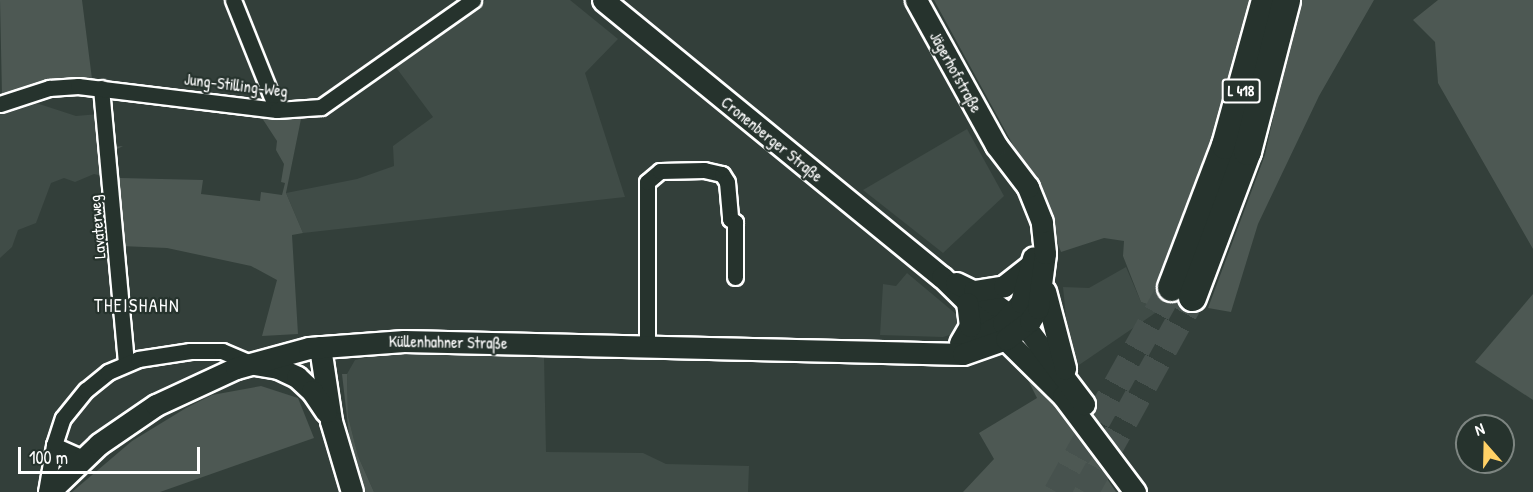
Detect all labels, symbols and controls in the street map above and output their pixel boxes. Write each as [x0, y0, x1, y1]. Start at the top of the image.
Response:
street label: Jägerhofstraße [926, 28, 986, 116]
street label: Jung-Stilling-Weg [183, 69, 289, 101]
road number: L 418 [1222, 79, 1260, 103]
street label: Cronenberger Straße [717, 92, 827, 186]
street label: Lavaterweg [85, 194, 109, 260]
district label: THEISHAHN [94, 295, 180, 317]
street label: Küllenhahner Straße [389, 331, 507, 353]
north arrow [1455, 414, 1515, 474]
text: N [1472, 417, 1487, 441]
scale bar [21, 435, 202, 473]
text: 100 m [29, 445, 68, 470]

